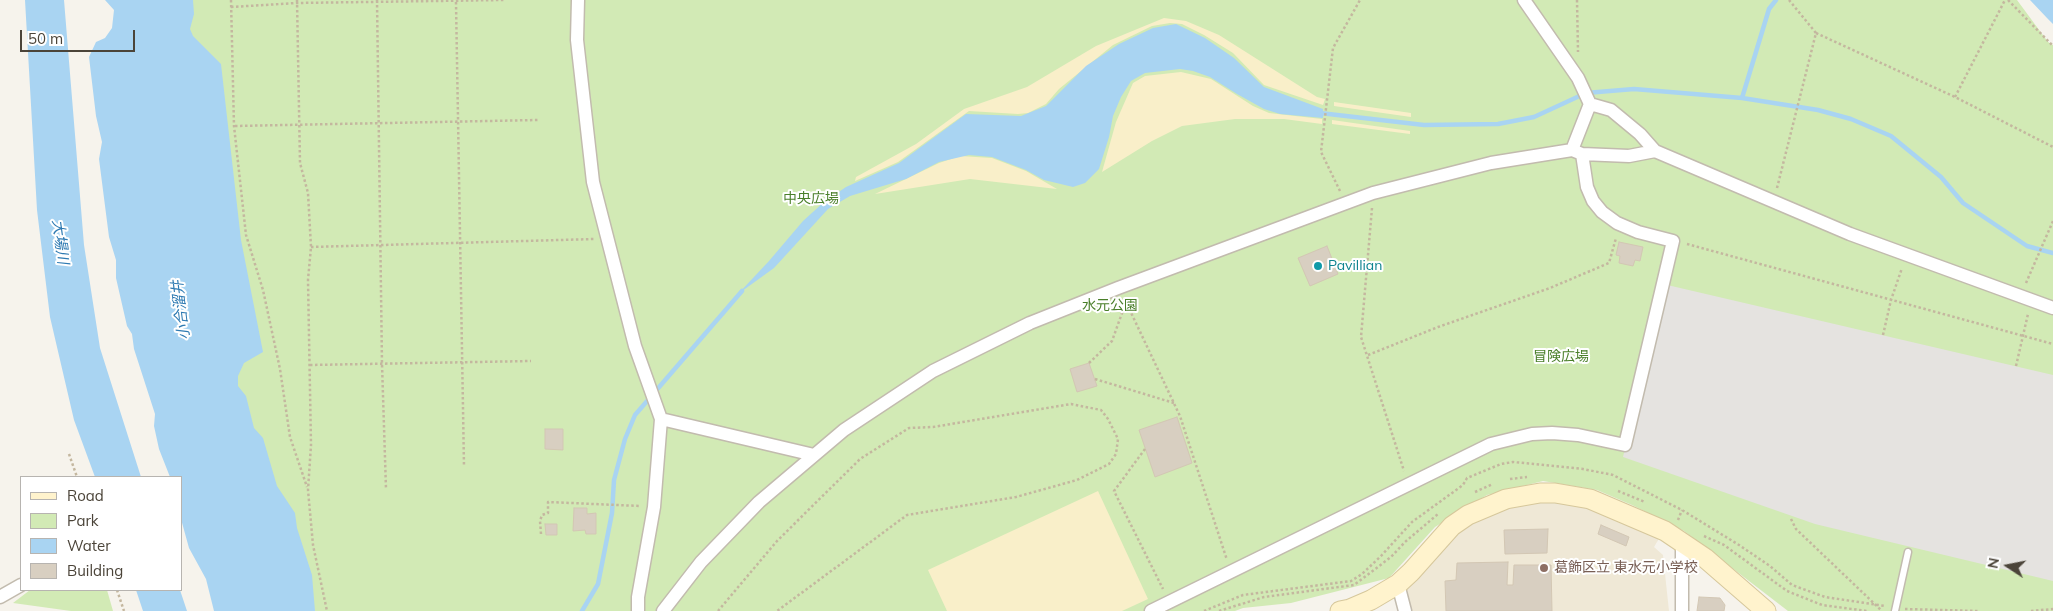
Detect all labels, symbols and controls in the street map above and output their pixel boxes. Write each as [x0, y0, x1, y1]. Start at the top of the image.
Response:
scale bar [22, 20, 138, 52]
text: 50 m [28, 29, 63, 48]
park label: 中央広場 [783, 191, 839, 207]
water label: 大場川 [48, 218, 72, 266]
place label: Pavillian [1328, 258, 1382, 274]
marker: Pavillian [1312, 260, 1324, 272]
water label: 小合溜井 [168, 279, 194, 341]
park label: 水元公園 [1082, 298, 1138, 314]
park label: 冒険広場 [1533, 349, 1589, 365]
legend [20, 476, 182, 591]
text: Road [67, 486, 104, 505]
text: Park [67, 511, 99, 530]
text: Water [67, 536, 111, 555]
north arrow [1983, 541, 2033, 591]
text: N [1983, 556, 2003, 570]
place label: 葛飾区立 東水元小学校 [1554, 560, 1698, 576]
text: Building [67, 561, 123, 580]
marker: 葛飾区立 東水元小学校 [1538, 562, 1550, 574]

